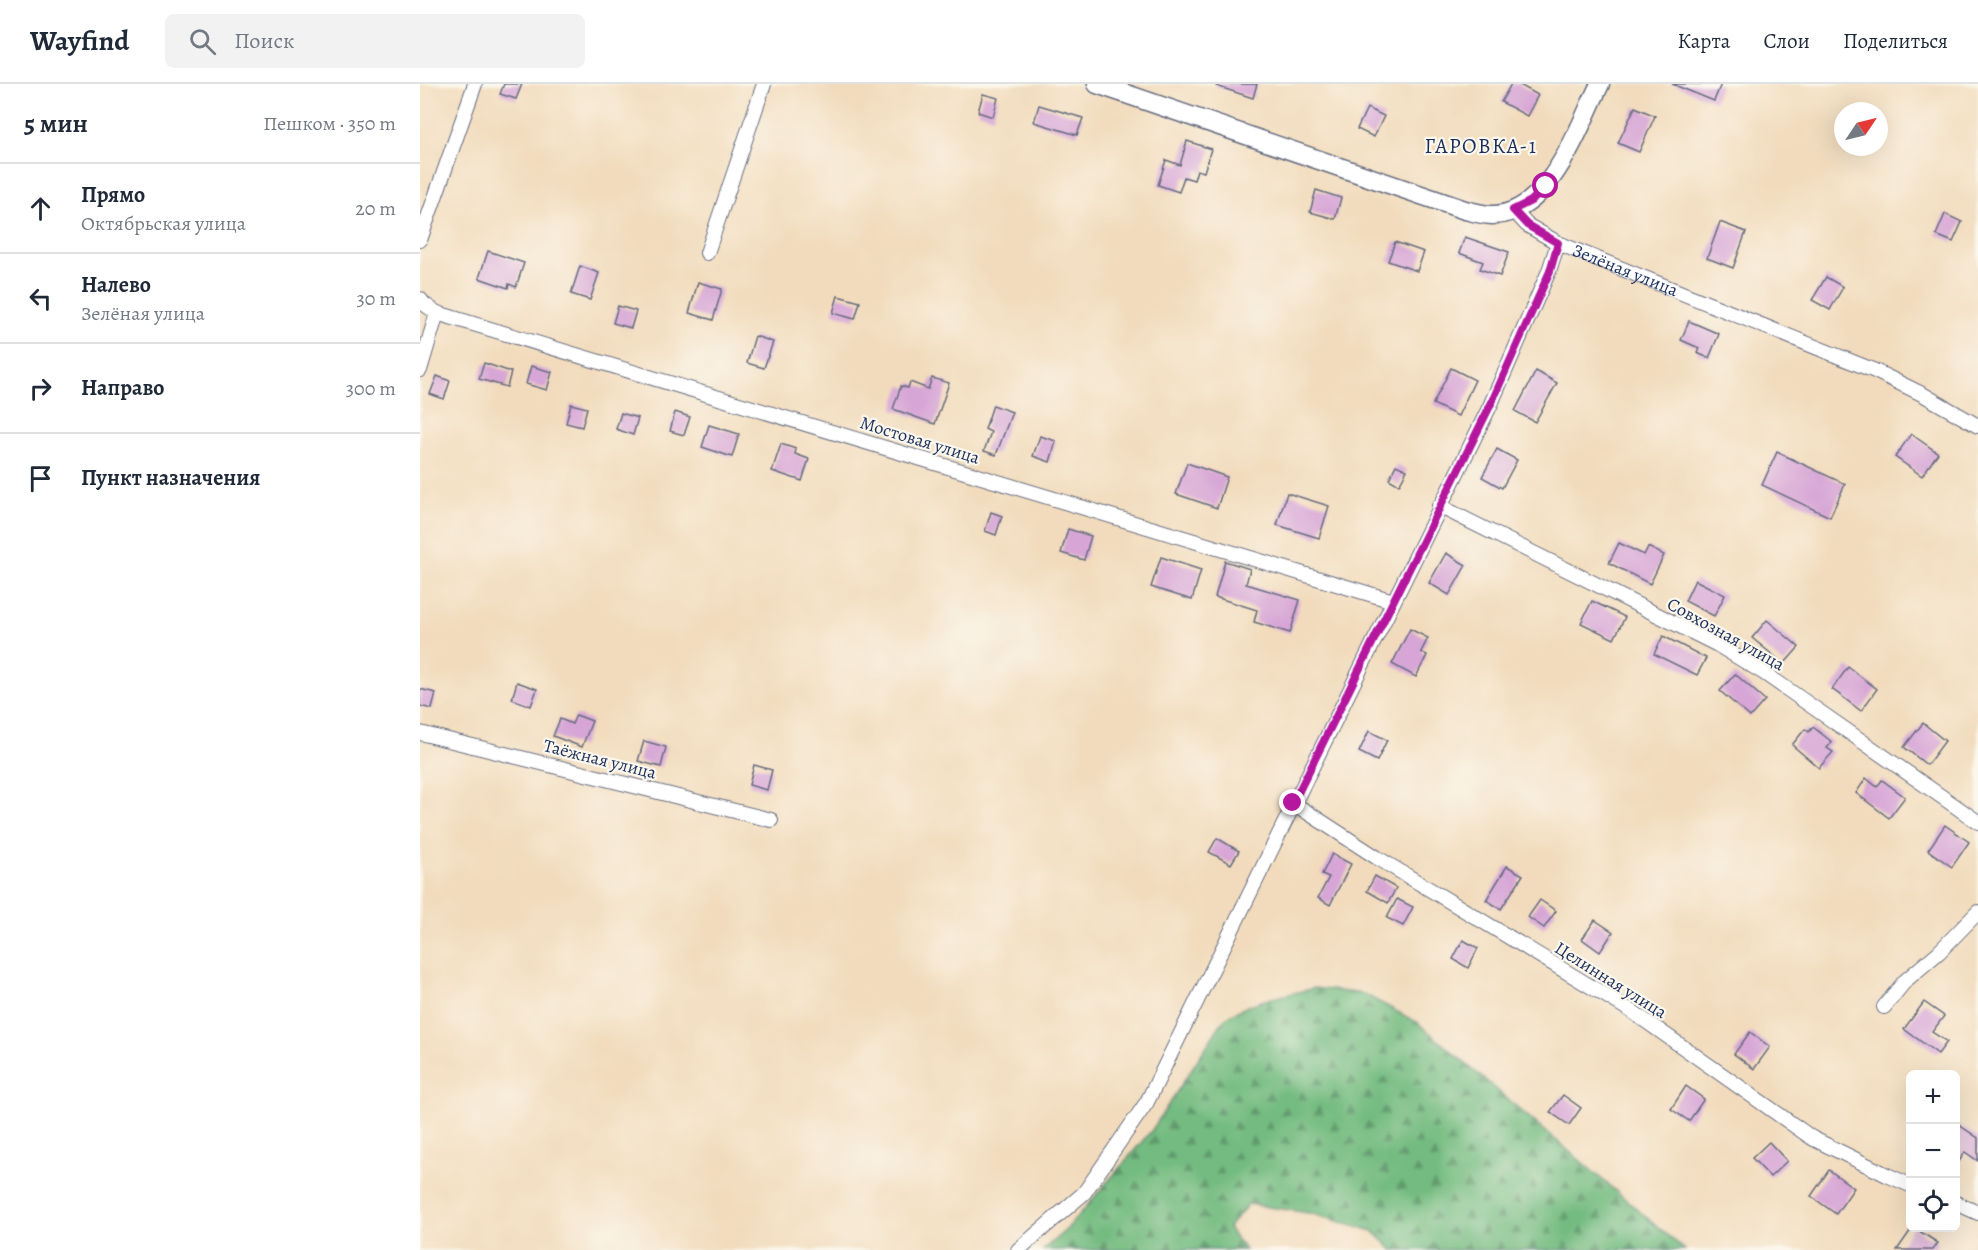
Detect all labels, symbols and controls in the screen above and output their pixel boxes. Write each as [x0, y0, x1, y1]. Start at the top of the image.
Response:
search box [165, 14, 585, 68]
text: Wayfind [30, 22, 129, 60]
icon: search [186, 25, 219, 58]
text: Поиск [234, 26, 294, 56]
text: Карта [1677, 27, 1730, 55]
text: Слои [1763, 27, 1810, 55]
text: Поделиться [1843, 27, 1948, 55]
north arrow [1834, 102, 1888, 156]
text: 5 мин [24, 106, 88, 141]
text: Пешком · 350 m [263, 110, 396, 137]
district label: ГАРОВКА-1 [1424, 132, 1538, 160]
route start [1532, 172, 1558, 198]
text: Прямо [81, 180, 145, 210]
icon: ahead [24, 192, 57, 225]
text: 20 m [355, 195, 396, 222]
text: Октябрьская улица [81, 210, 246, 237]
street label: Зелёная улица [1569, 238, 1682, 303]
text: Налево [81, 270, 151, 300]
icon: left [24, 282, 57, 315]
text: 30 m [356, 285, 396, 312]
text: Зелёная улица [81, 300, 205, 327]
icon: right [24, 372, 57, 405]
text: Направо [81, 373, 164, 403]
text: 300 m [346, 375, 396, 402]
street label: Мостовая улица [857, 410, 983, 470]
icon: arrive [24, 462, 57, 495]
text: Пункт назначения [81, 463, 260, 493]
street label: Совхозная улица [1663, 592, 1790, 677]
street label: Таёжная улица [541, 733, 660, 785]
route end [1279, 789, 1305, 815]
street label: Целинная улица [1550, 936, 1672, 1024]
map controls [1906, 1070, 1960, 1232]
button: + [1906, 1070, 1960, 1124]
button: − [1906, 1124, 1960, 1178]
button: locate [1906, 1178, 1960, 1232]

